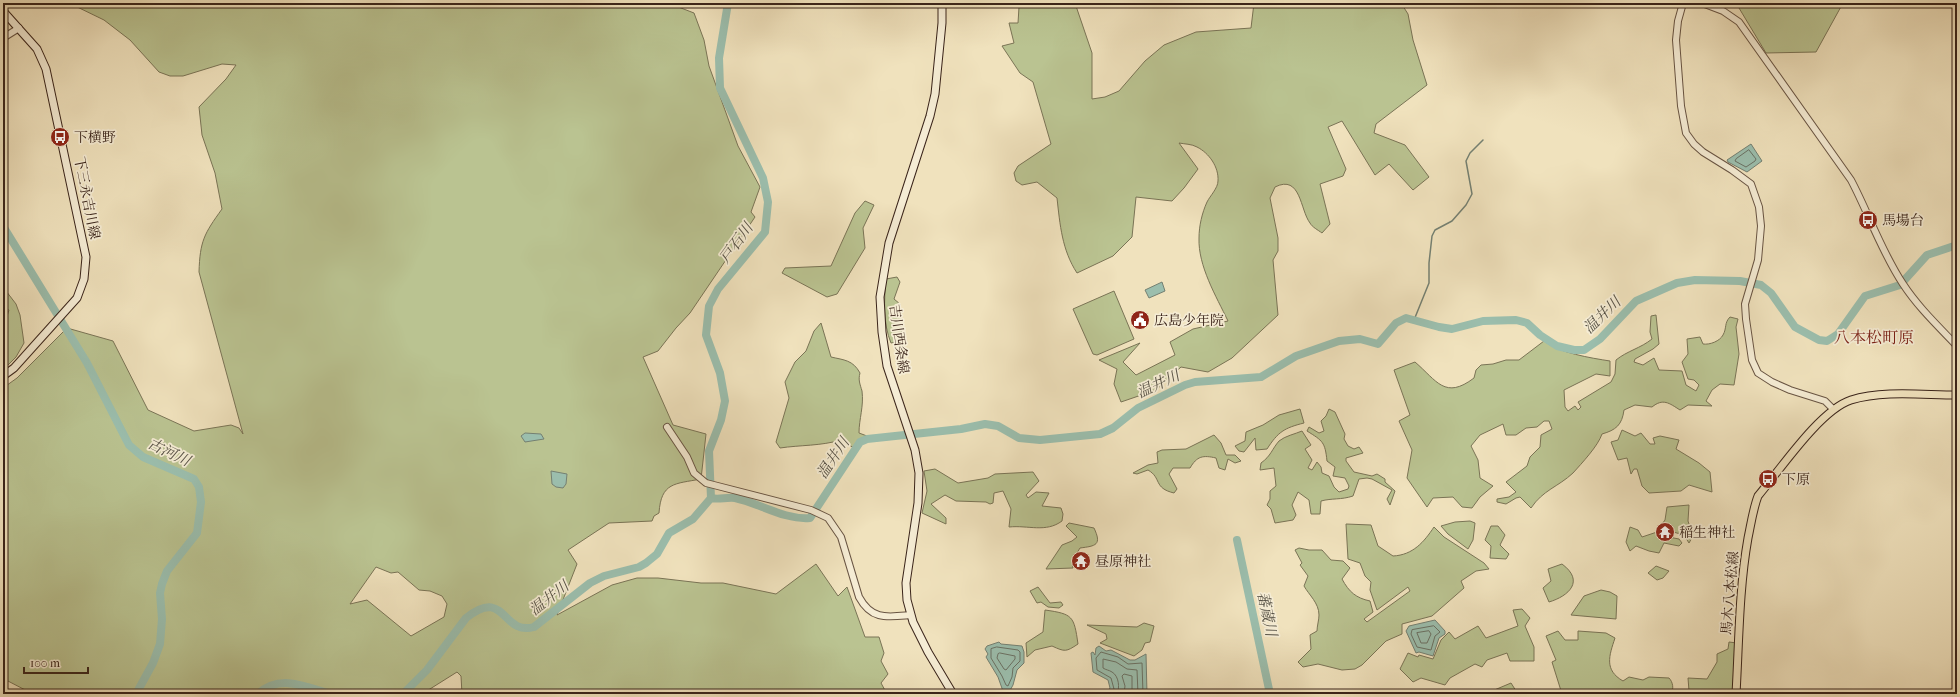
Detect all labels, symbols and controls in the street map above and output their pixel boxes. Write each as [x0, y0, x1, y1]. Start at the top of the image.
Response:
bus stop icon: 下横野 [49, 126, 71, 148]
place label: 下横野 [74, 129, 116, 146]
street label: 下三永吉川線 [71, 155, 103, 241]
bus stop icon: 馬場台 [1857, 209, 1879, 231]
place label: 馬場台 [1882, 212, 1924, 229]
water label: 戸石川 [715, 218, 758, 266]
water label: 温井川 [1580, 292, 1626, 337]
street label: 吉川西条線 [886, 303, 912, 375]
public building icon: 広島少年院 [1129, 309, 1151, 331]
place label: 広島少年院 [1154, 312, 1224, 329]
district label: 八本松町原 [1834, 328, 1914, 347]
water label: 温井川 [1134, 365, 1184, 402]
water label: 温井川 [813, 433, 854, 482]
water label: 古河川 [145, 434, 195, 471]
bus stop icon: 下原 [1757, 468, 1779, 490]
place label: 下原 [1782, 471, 1810, 488]
temple icon: 稲生神社 [1654, 521, 1676, 543]
place label: 稲生神社 [1679, 524, 1735, 541]
temple icon: 昼原神社 [1070, 550, 1092, 572]
street label: 馬木八本松線 [1718, 550, 1742, 636]
place label: 昼原神社 [1095, 553, 1151, 570]
water label: 温井川 [526, 576, 574, 619]
water label: 蕃蔵川 [1254, 590, 1281, 640]
scale bar [24, 649, 88, 675]
text: 100 m [30, 656, 60, 670]

